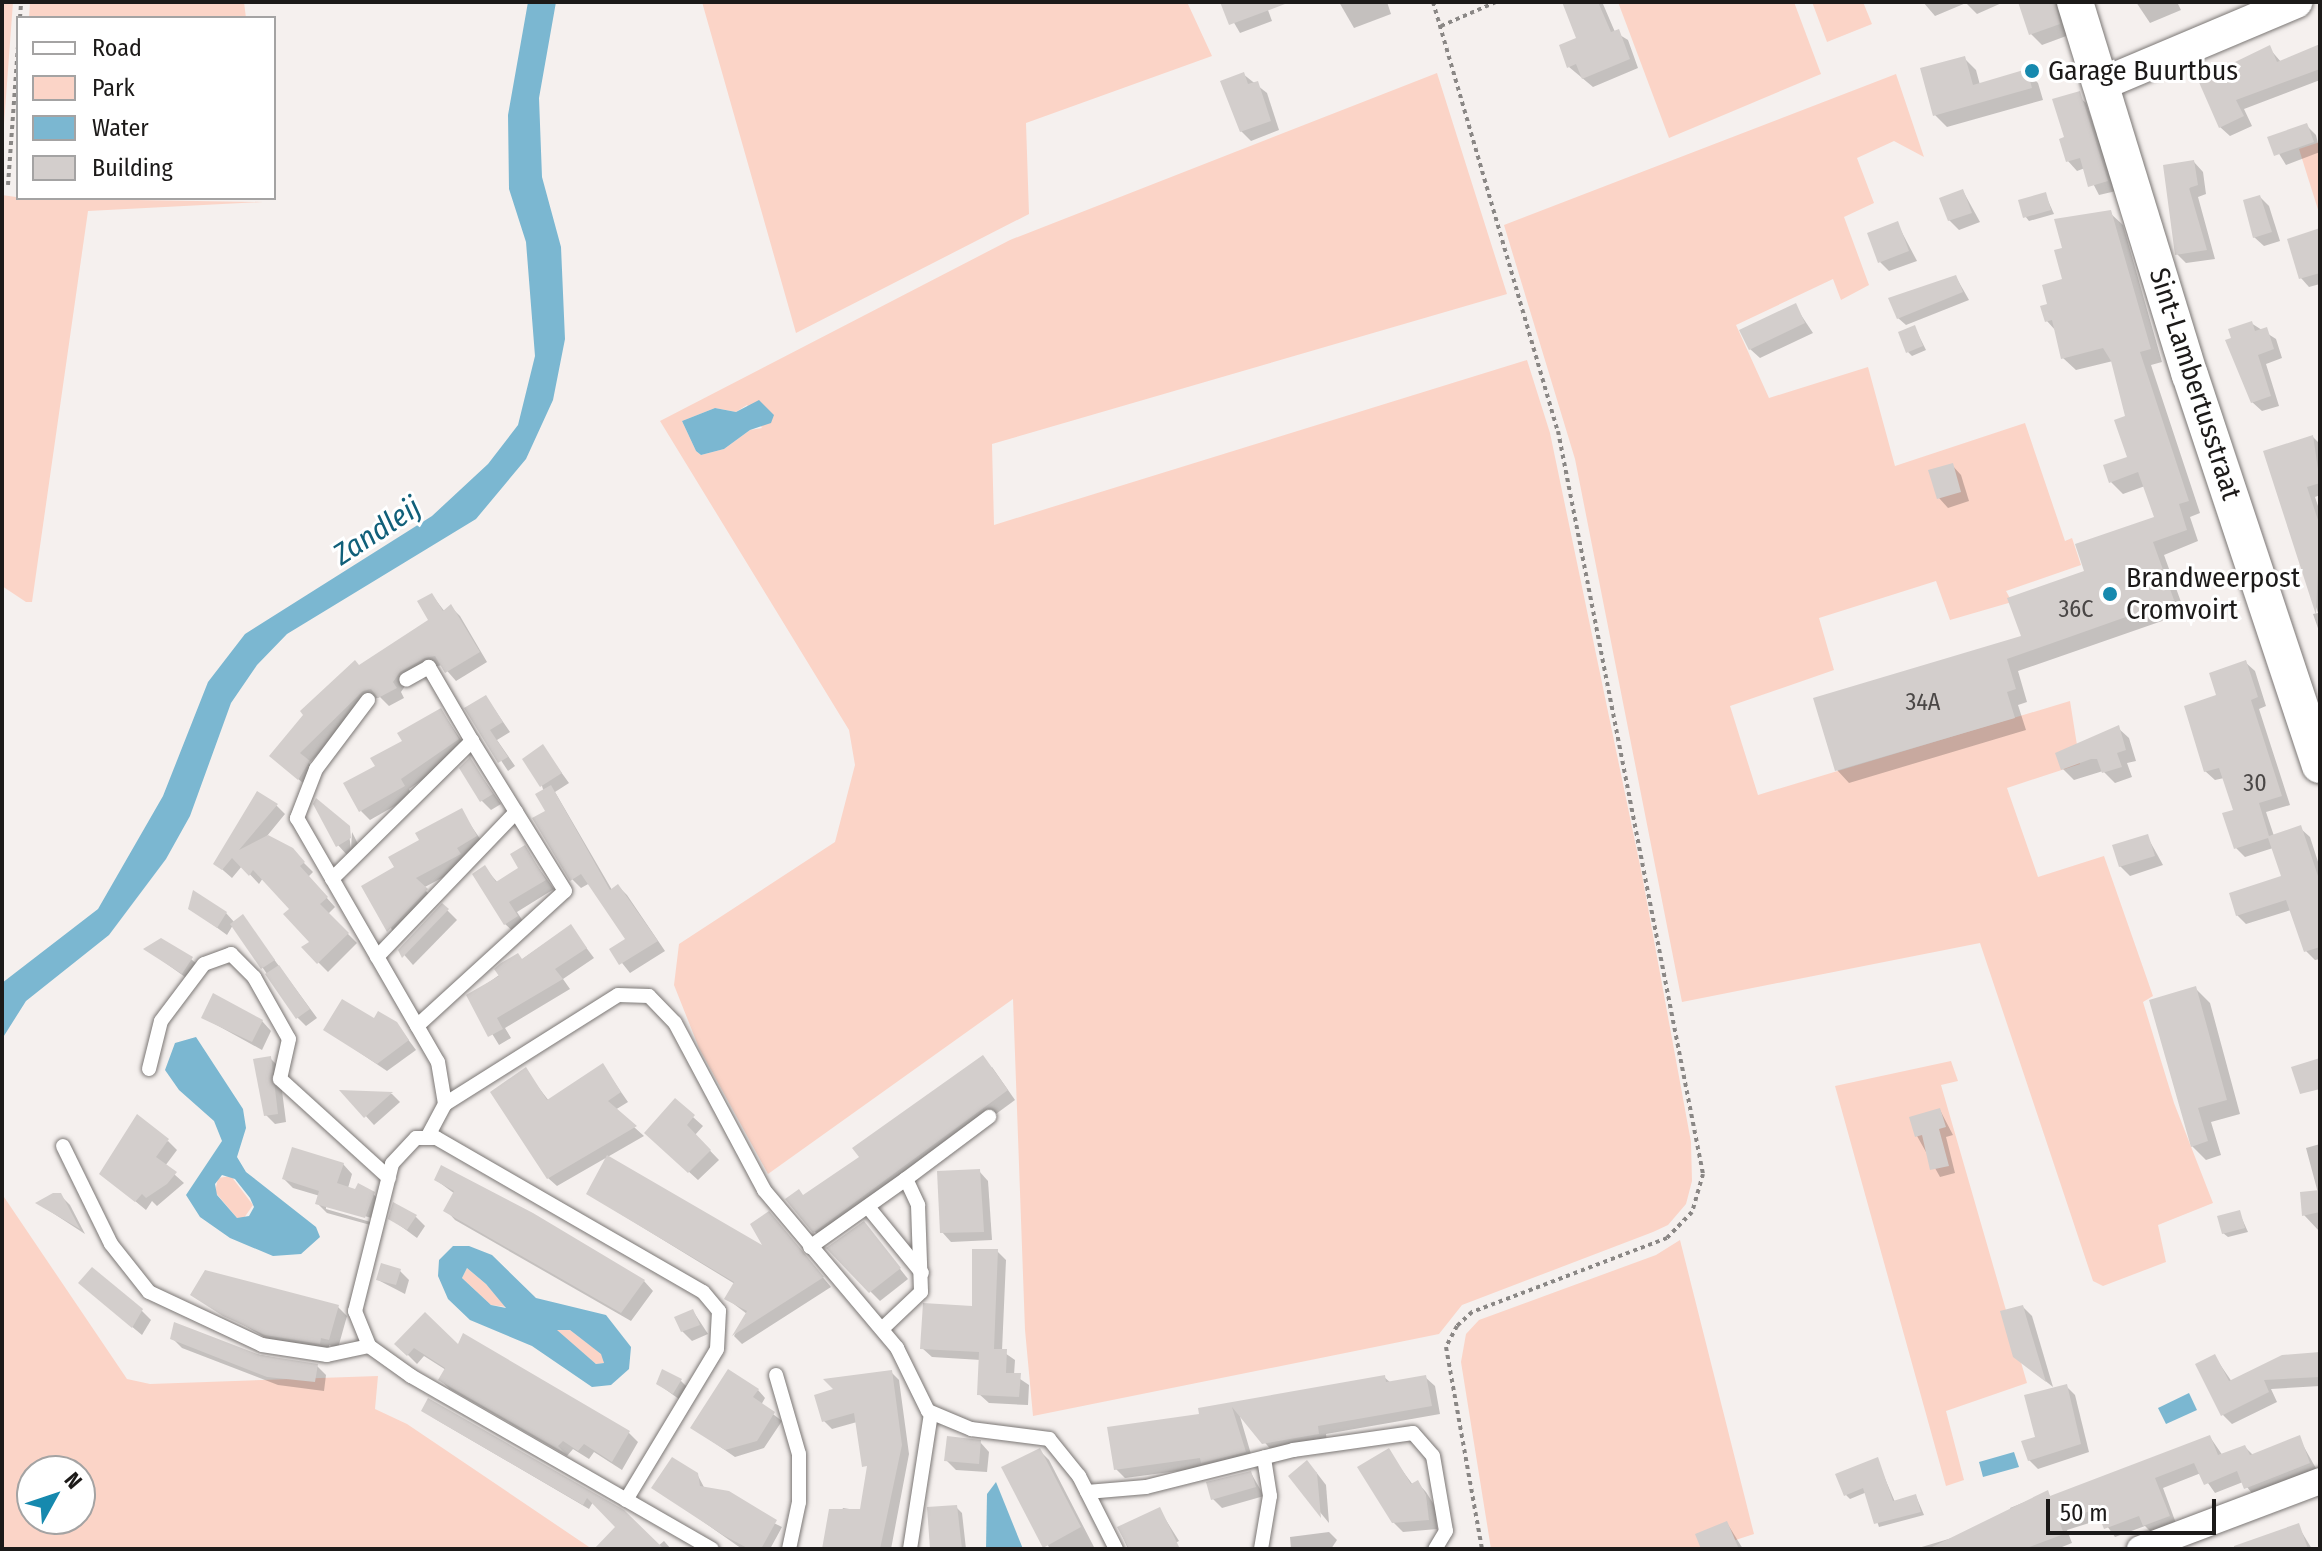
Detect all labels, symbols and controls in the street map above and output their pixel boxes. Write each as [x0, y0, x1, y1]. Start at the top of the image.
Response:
legend [16, 16, 276, 200]
text: Road [92, 34, 142, 62]
place label: Garage Buurtbus [2048, 54, 2238, 88]
marker: Garage Buurtbus [2023, 62, 2041, 80]
text: Park [92, 74, 135, 102]
text: Water [92, 114, 149, 142]
text: Building [92, 154, 173, 182]
street label: Sint-Lambertusstraat [2142, 264, 2248, 504]
water label: Zandleij [326, 489, 428, 573]
place label: Brandweerpost Cromvoirt [2126, 561, 2300, 627]
marker: Brandweerpost Cromvoirt [2101, 585, 2119, 603]
house number: 36C [2059, 596, 2093, 624]
house number: 34A [1906, 689, 1940, 717]
house number: 30 [2243, 770, 2267, 798]
north arrow [16, 1455, 96, 1535]
text: N [59, 1467, 88, 1494]
scale bar [2050, 1483, 2220, 1533]
text: 50 m [2060, 1499, 2108, 1527]

